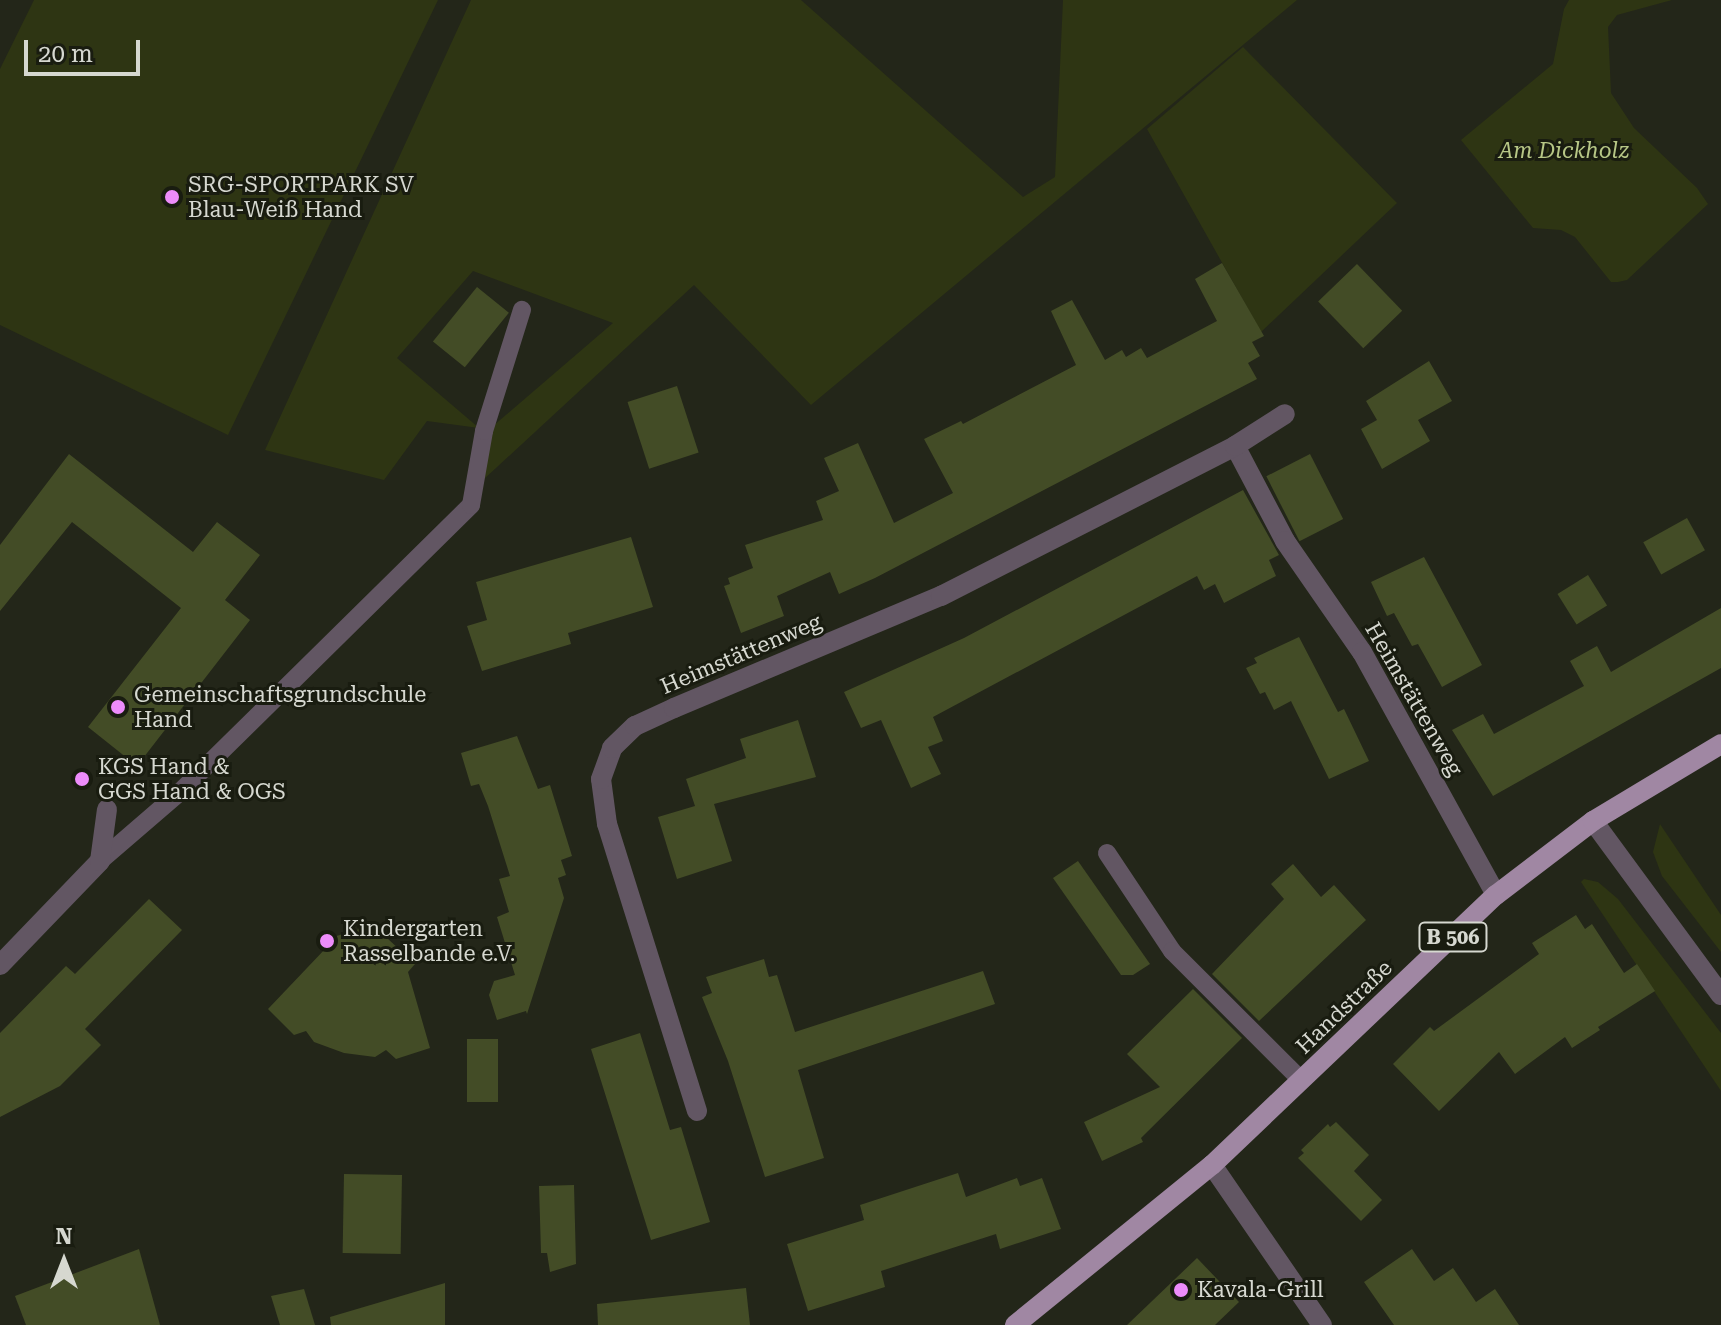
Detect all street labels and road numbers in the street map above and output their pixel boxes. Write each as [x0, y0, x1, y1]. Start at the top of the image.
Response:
street label: Heimstättenweg [657, 608, 825, 700]
street label: Heimstättenweg [1360, 618, 1468, 780]
road number: B 506 [1417, 921, 1489, 953]
street label: Handstraße [1290, 955, 1398, 1059]

